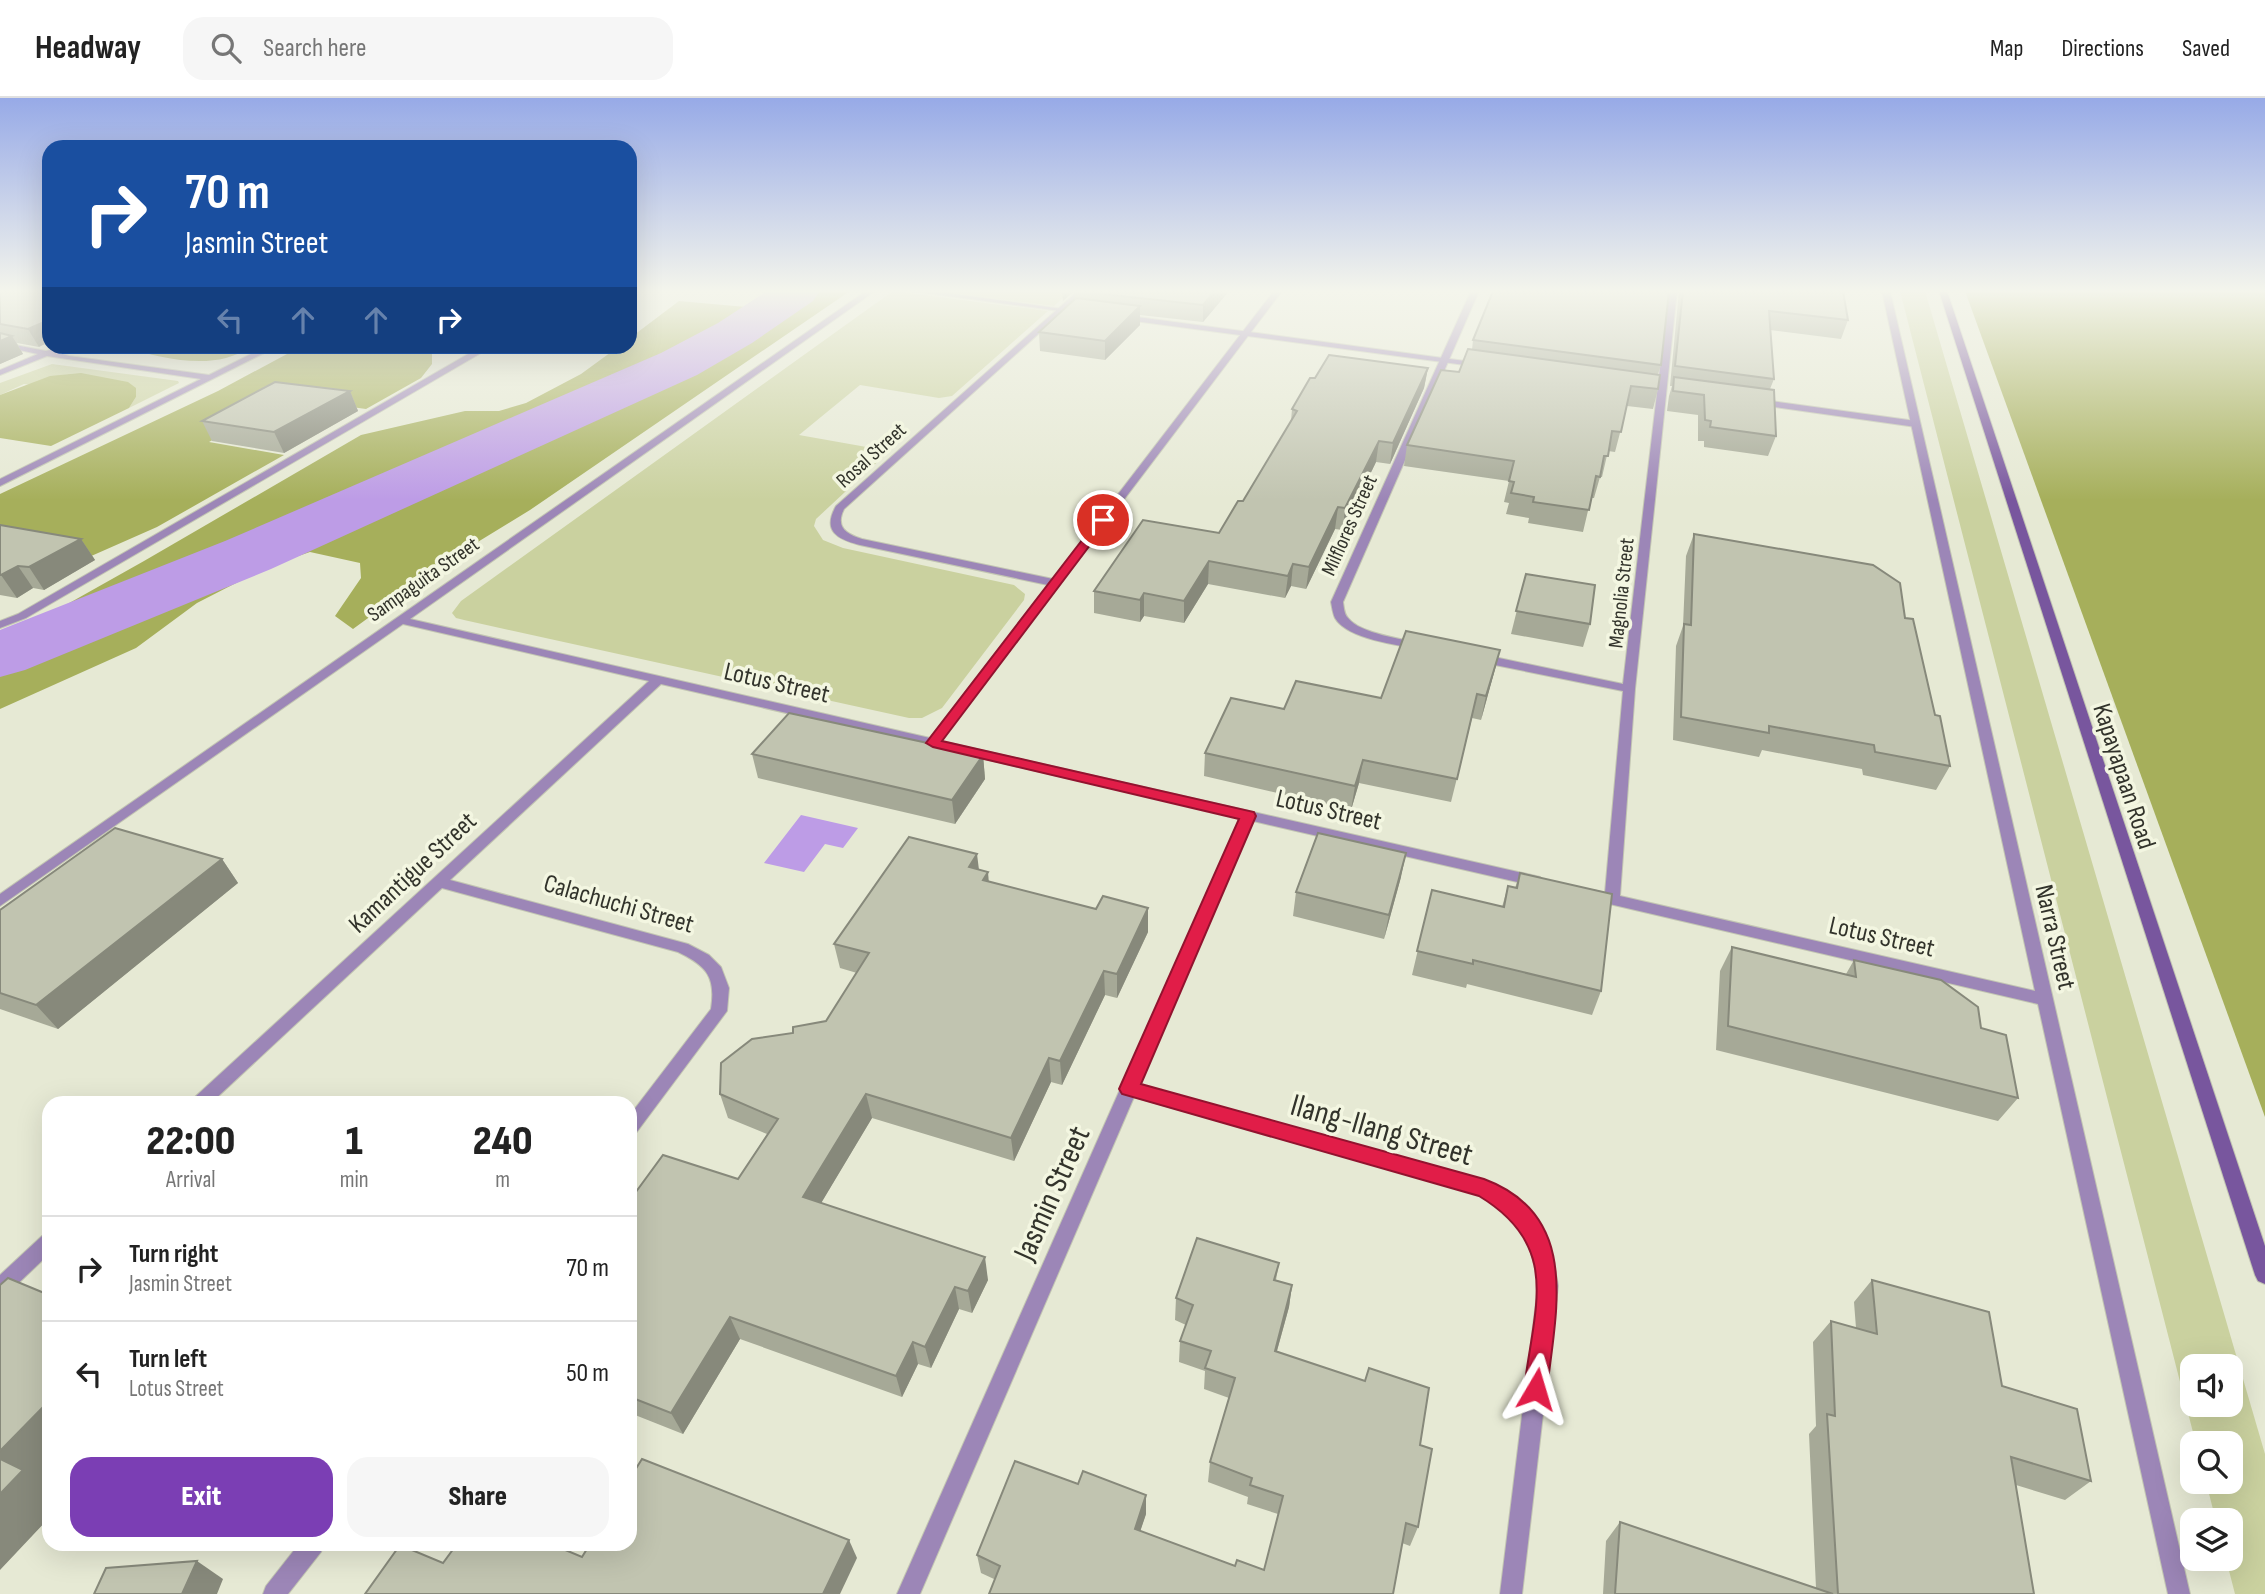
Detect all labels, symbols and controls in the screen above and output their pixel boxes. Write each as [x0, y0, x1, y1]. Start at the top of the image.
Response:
search box [183, 17, 673, 80]
text: Headway [35, 28, 141, 68]
icon: search [207, 29, 245, 67]
text: Search here [263, 33, 366, 64]
text: Map [1990, 34, 2023, 63]
text: Directions [2061, 34, 2144, 63]
text: Saved [2182, 34, 2230, 63]
text: 70 m [185, 164, 270, 223]
icon: right [70, 168, 161, 259]
text: Jasmin Street [185, 224, 328, 263]
icon: left [211, 301, 249, 339]
icon: ahead [284, 301, 322, 339]
icon: ahead [357, 301, 395, 339]
icon: right [430, 301, 468, 339]
street label: Rosal Street [831, 418, 911, 493]
street label: Milflores Street [1316, 471, 1383, 579]
pin [1073, 490, 1133, 550]
icon: arrive [1084, 501, 1122, 539]
street label: Sampaguita Street [363, 532, 484, 627]
street label: Magnolia Street [1603, 537, 1640, 649]
street label: Lotus Street [721, 656, 832, 711]
street label: Kapayapaan Road [2085, 700, 2162, 853]
street label: Lotus Street [1273, 783, 1384, 838]
street label: Kamantigue Street [343, 806, 483, 940]
street label: Calachuchi Street [540, 868, 697, 941]
street label: Narra Street [2027, 882, 2082, 993]
street label: Lotus Street [1826, 910, 1937, 965]
street label: Ilang-Ilang Street [1286, 1086, 1477, 1175]
text: 22:00 [146, 1116, 235, 1167]
text: 1 [345, 1116, 363, 1167]
text: 240 [473, 1116, 533, 1167]
street label: Jasmin Street [1005, 1120, 1099, 1268]
text: Arrival [166, 1166, 216, 1194]
text: min [340, 1166, 369, 1194]
text: m [495, 1166, 510, 1194]
text: Turn right [129, 1239, 218, 1270]
icon: right [70, 1250, 108, 1288]
text: 70 m [566, 1253, 609, 1284]
text: Jasmin Street [129, 1270, 232, 1298]
text: Turn left [129, 1344, 207, 1375]
position arrow [1499, 1352, 1573, 1426]
map controls [2180, 1354, 2243, 1571]
button: sound [2180, 1354, 2243, 1417]
icon: left [70, 1355, 108, 1393]
text: 50 m [566, 1358, 609, 1389]
text: Lotus Street [129, 1375, 224, 1403]
button: search [2180, 1431, 2243, 1494]
button: Exit [70, 1457, 333, 1537]
button: Share [347, 1457, 609, 1537]
button: layers [2180, 1508, 2243, 1571]

